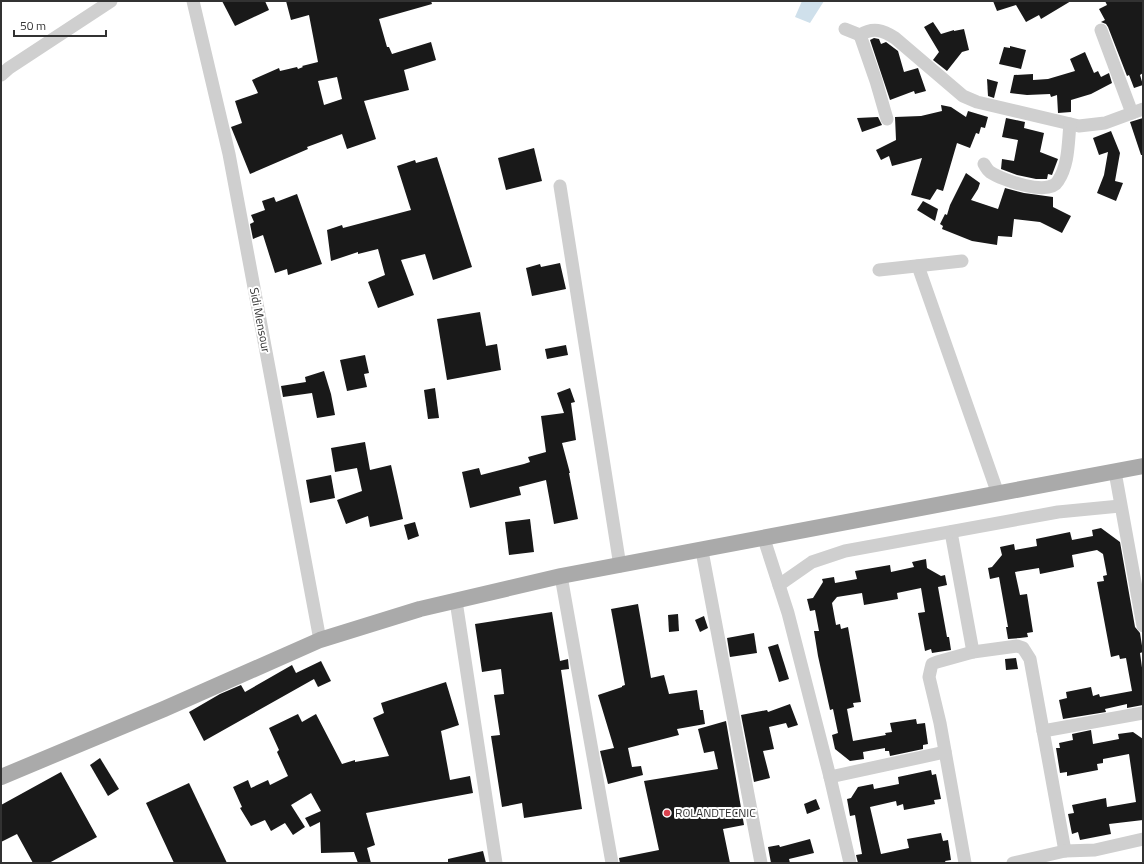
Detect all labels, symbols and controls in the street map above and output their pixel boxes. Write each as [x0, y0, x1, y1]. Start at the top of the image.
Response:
scale bar [14, 12, 106, 38]
text: 50 m [20, 16, 46, 35]
street label: Sidi Mensour [245, 286, 276, 354]
place label: ROLANDTECNIC [675, 803, 756, 822]
marker: ROLANDTECNIC [662, 808, 672, 818]

